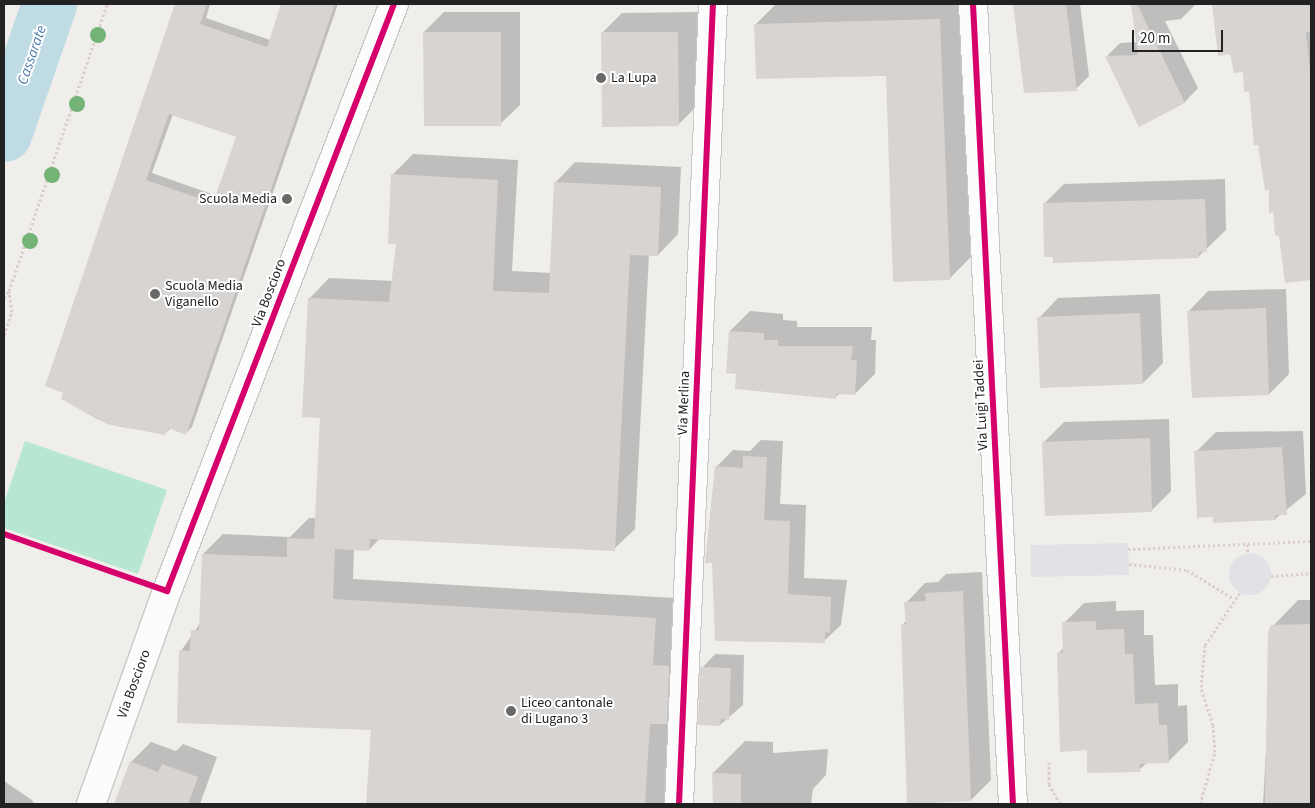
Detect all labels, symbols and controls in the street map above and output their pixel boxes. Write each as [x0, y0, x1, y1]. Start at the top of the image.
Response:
scale bar [1135, 20, 1226, 52]
water label: Cassarate [14, 23, 50, 87]
text: 20 m [1140, 28, 1170, 49]
place label: La Lupa [611, 70, 657, 86]
marker: La Lupa [595, 72, 607, 84]
place label: Scuola Media [199, 191, 277, 207]
marker: Scuola Media [281, 193, 293, 205]
street label: Via Boscioro [248, 256, 290, 330]
place label: Scuola Media Viganello [165, 278, 243, 310]
marker: Scuola Media Viganello [149, 288, 161, 300]
street label: Via Luigi Taddei [970, 359, 992, 451]
street label: Via Merlina [674, 371, 694, 435]
street label: Via Boscioro [114, 647, 154, 721]
place label: Liceo cantonale di Lugano 3 [521, 695, 613, 728]
marker: Liceo cantonale di Lugano 3 [505, 705, 517, 717]

